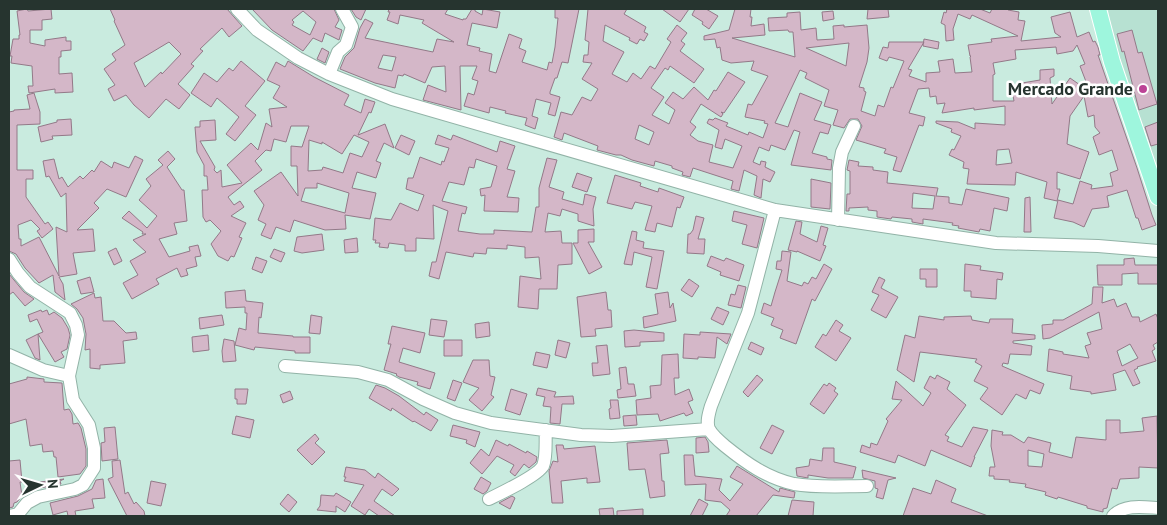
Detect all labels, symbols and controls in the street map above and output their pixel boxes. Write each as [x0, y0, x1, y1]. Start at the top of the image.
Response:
place label: Mercado Grande [1008, 77, 1133, 100]
marker: Mercado Grande [1137, 83, 1149, 95]
north arrow [15, 460, 65, 510]
text: N [44, 478, 62, 489]

